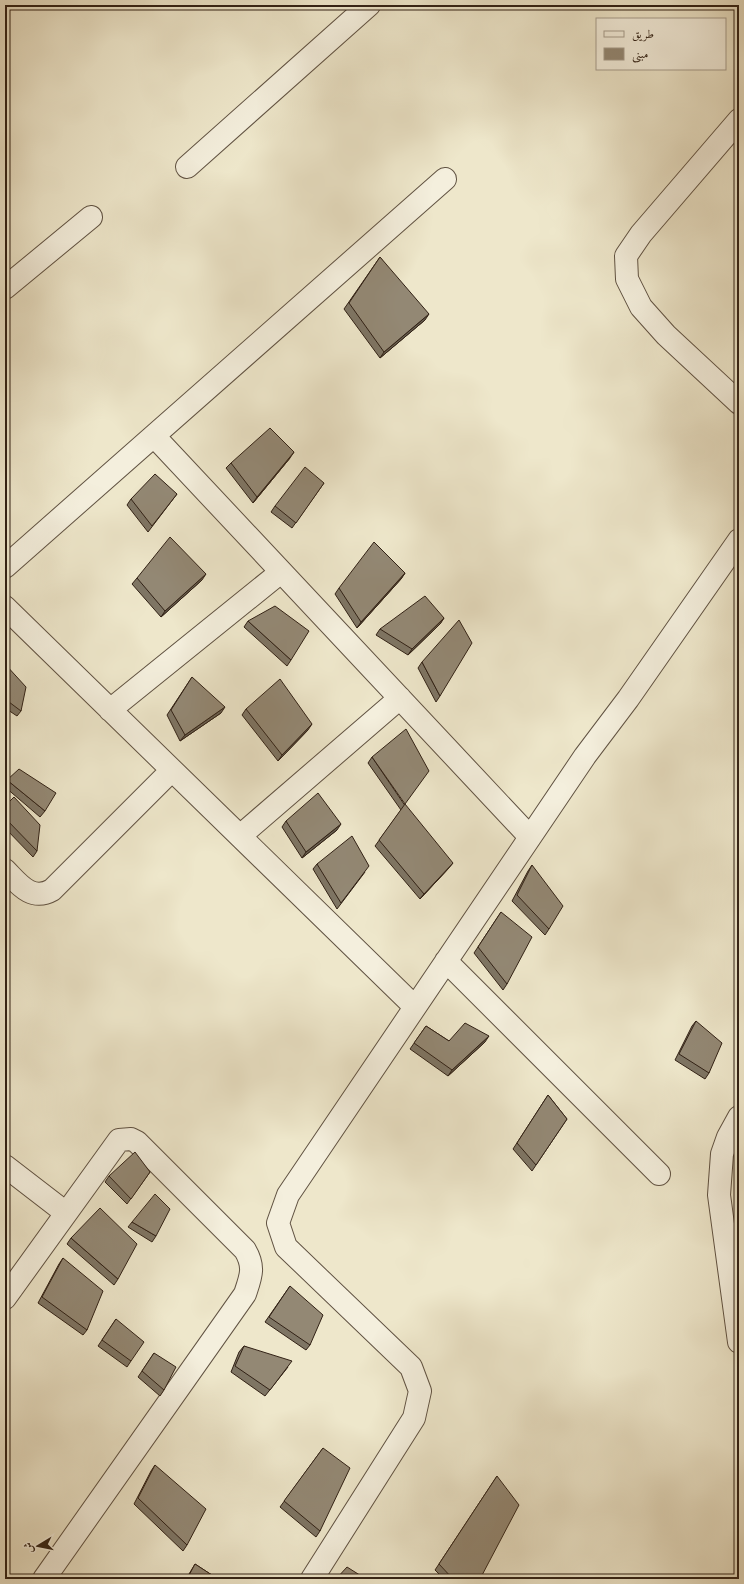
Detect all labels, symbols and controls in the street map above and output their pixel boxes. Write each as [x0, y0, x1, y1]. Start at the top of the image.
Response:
legend [596, 18, 726, 70]
text: طريق [632, 27, 654, 42]
text: مبنى [632, 47, 648, 63]
north arrow [18, 1526, 58, 1566]
text: ش [21, 1541, 36, 1554]

